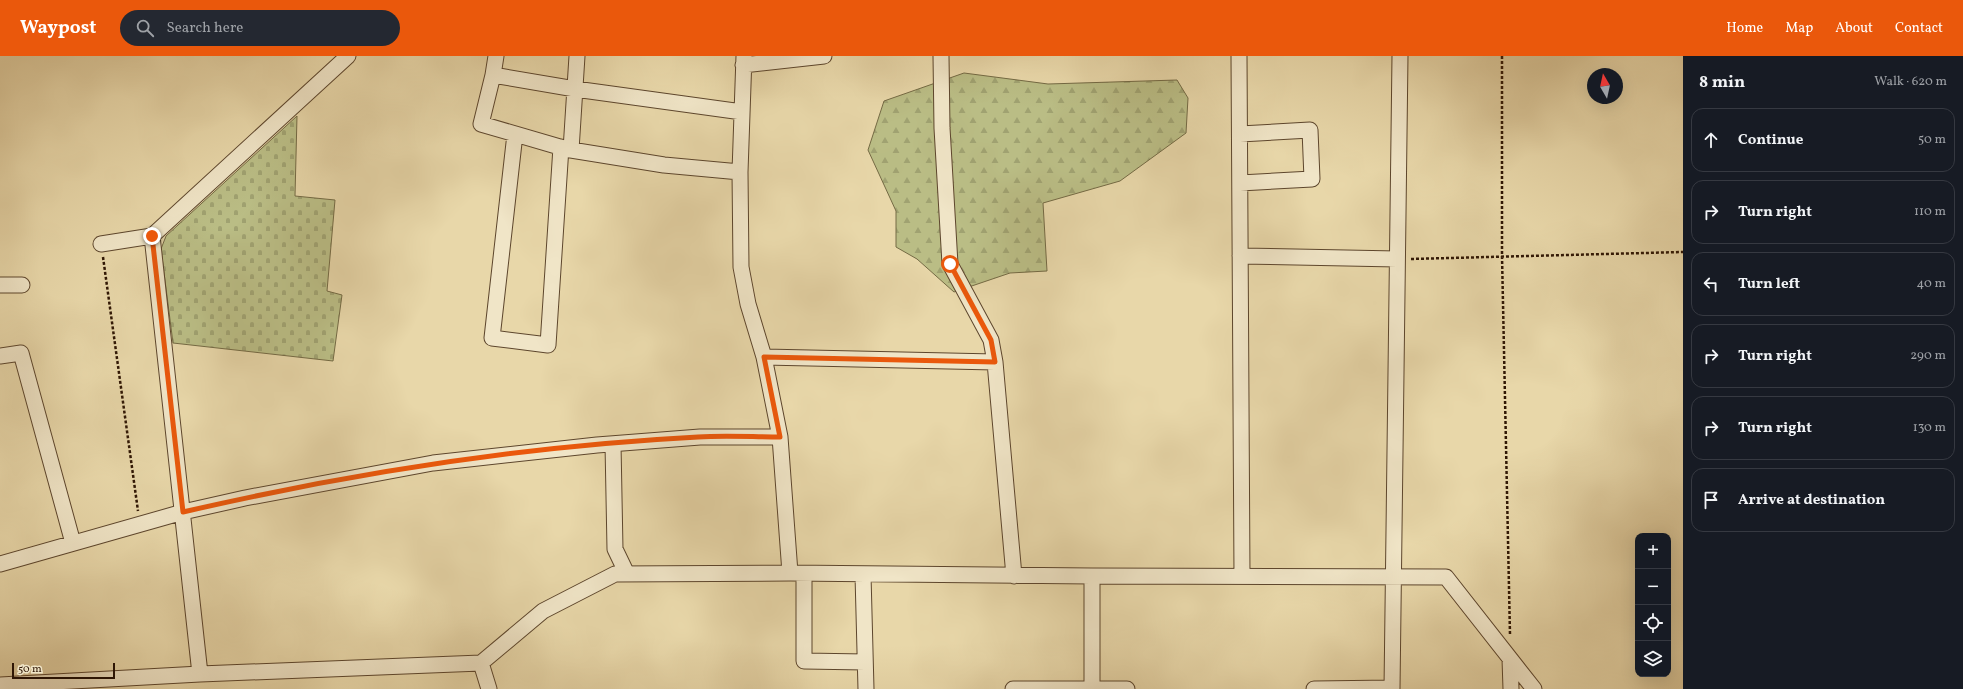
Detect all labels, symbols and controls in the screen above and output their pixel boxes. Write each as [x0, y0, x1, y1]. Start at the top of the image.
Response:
search box [120, 10, 400, 46]
text: Waypost [20, 15, 96, 41]
icon: search [134, 17, 156, 39]
text: Search here [166, 18, 243, 39]
text: Home [1726, 19, 1763, 38]
text: Map [1785, 19, 1813, 38]
text: About [1835, 19, 1873, 38]
text: Contact [1895, 19, 1943, 38]
north arrow [1587, 68, 1623, 104]
text: 8 min [1699, 71, 1745, 94]
text: Walk · 620 m [1874, 73, 1947, 91]
icon: ahead [1700, 129, 1722, 151]
text: Continue [1738, 130, 1803, 151]
text: 50 m [1918, 131, 1946, 149]
icon: right [1700, 201, 1722, 223]
text: Turn right [1738, 202, 1812, 223]
text: 110 m [1914, 203, 1946, 221]
route end [143, 227, 161, 245]
route start [941, 255, 959, 273]
icon: left [1700, 273, 1722, 295]
text: Turn left [1738, 274, 1800, 295]
text: 40 m [1917, 275, 1946, 293]
icon: right [1700, 345, 1722, 367]
text: Turn right [1738, 346, 1812, 367]
text: 290 m [1910, 347, 1946, 365]
icon: right [1700, 417, 1722, 439]
text: Turn right [1738, 418, 1812, 439]
text: 130 m [1913, 419, 1946, 437]
icon: arrive [1700, 489, 1722, 511]
text: Arrive at destination [1738, 490, 1885, 511]
map controls [1635, 533, 1671, 677]
button: + [1635, 533, 1671, 569]
button: − [1635, 569, 1671, 605]
button: locate [1635, 605, 1671, 641]
button: layers [1635, 641, 1671, 677]
scale bar [12, 661, 115, 680]
text: 50 m [18, 662, 42, 677]

